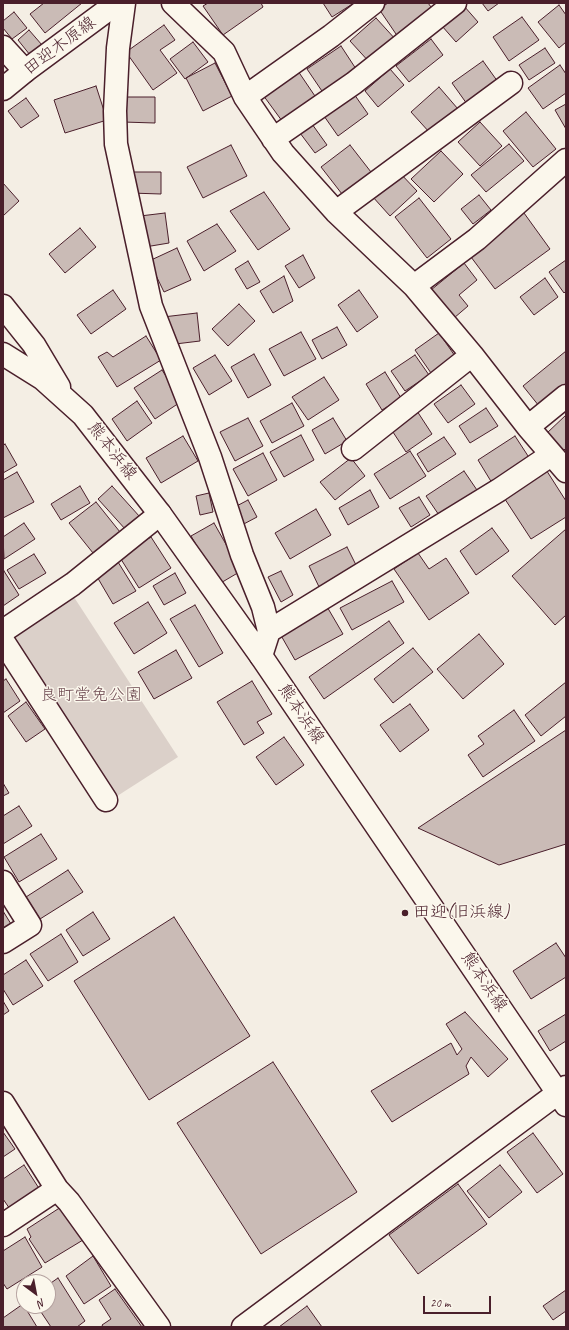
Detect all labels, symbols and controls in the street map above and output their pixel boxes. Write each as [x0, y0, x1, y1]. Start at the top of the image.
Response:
street label: 田迎木原線 [20, 12, 100, 80]
street label: 熊本浜線 [83, 418, 141, 484]
street label: 熊本浜線 [274, 680, 328, 748]
park label: 良町堂免公園 [40, 686, 142, 706]
place label: 田迎(旧浜線) [413, 903, 509, 923]
marker: 田迎(旧浜線) [400, 908, 410, 918]
street label: 熊本浜線 [457, 948, 511, 1016]
north arrow [16, 1274, 56, 1314]
scale bar [425, 1288, 493, 1314]
text: 20 m [430, 1295, 450, 1311]
text: N [35, 1296, 48, 1311]

